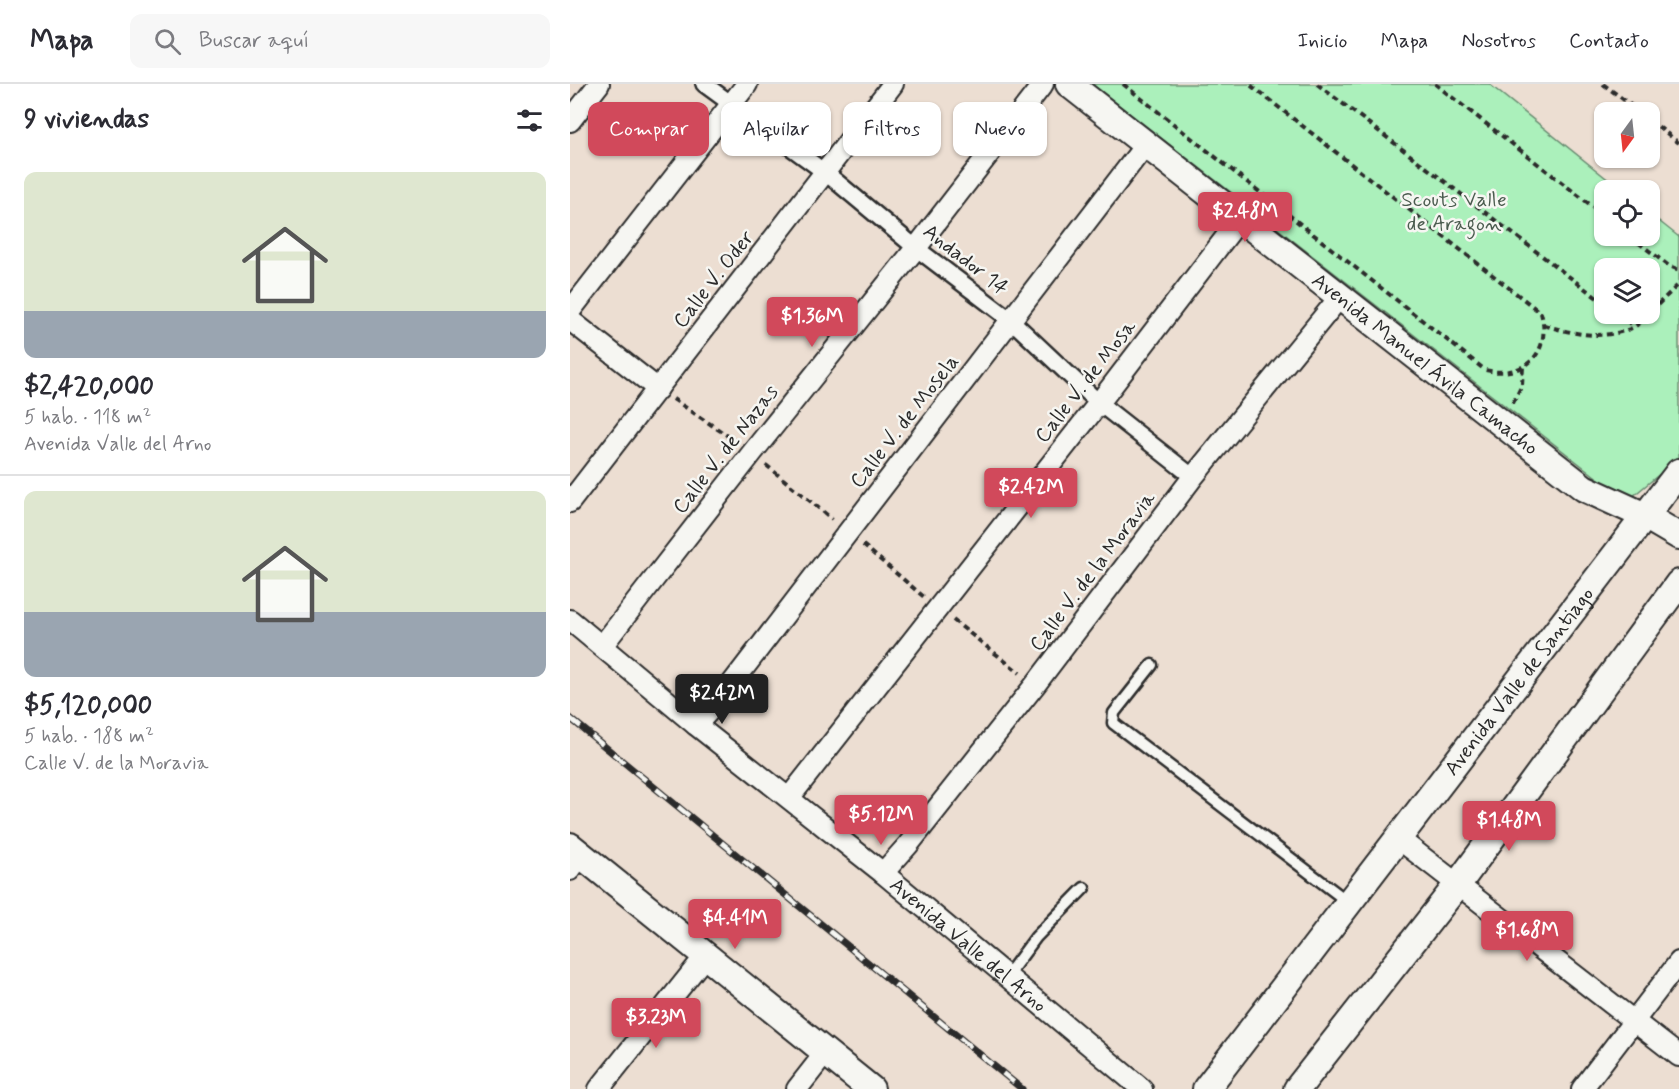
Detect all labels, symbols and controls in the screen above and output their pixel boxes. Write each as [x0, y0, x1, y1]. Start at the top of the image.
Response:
search box [130, 14, 550, 68]
text: Mapa [30, 23, 94, 60]
icon: search [151, 25, 184, 58]
text: Buscar aquí [199, 27, 309, 55]
text: Inicio [1298, 27, 1348, 55]
text: Mapa [1381, 27, 1428, 55]
text: Nosotros [1461, 27, 1536, 55]
text: Contacto [1569, 27, 1649, 55]
chip: Comprar [588, 102, 709, 156]
chip: Alquilar [721, 102, 831, 156]
chip: Filtros [843, 102, 941, 156]
chip: Nuevo [953, 102, 1047, 156]
north arrow [1594, 102, 1660, 168]
map controls [1594, 102, 1660, 324]
text: 9 viviendas [24, 103, 149, 137]
icon: filters [513, 104, 546, 137]
button: locate [1594, 180, 1660, 246]
park label: Scouts Valle de Aragon [1401, 186, 1507, 240]
pin: $2.48M [1196, 192, 1294, 243]
text: $2.48M [1212, 198, 1278, 225]
icon: home [231, 211, 339, 319]
street label: Andador 14 [917, 218, 1014, 302]
street label: Calle V. Oder [667, 225, 761, 334]
button: layers [1594, 258, 1660, 324]
street label: Avenida Manuel Ávila Camacho [1306, 267, 1544, 462]
pin: $1.36M [763, 297, 861, 348]
text: $1.36M [781, 303, 843, 330]
street label: Calle V. de Mosa [1029, 314, 1143, 449]
street label: Calle V. de Mosela [844, 349, 966, 494]
text: $2,420,000 [24, 370, 154, 404]
street label: Calle V. de Nazas [667, 379, 785, 520]
text: 5 hab. · 118 m² [24, 404, 151, 431]
text: Avenida Valle del Arno [24, 431, 211, 458]
pin: $2.42M [982, 468, 1080, 519]
text: $2.42M [998, 474, 1064, 501]
street label: Calle V. de la Moravia [1023, 485, 1163, 657]
icon: home [231, 530, 339, 638]
street label: Avenida Valle de Santiago [1438, 582, 1601, 782]
pin: $2.42M [673, 674, 771, 725]
text: $2.42M [689, 680, 755, 707]
text: $5,120,000 [24, 689, 152, 723]
text: 5 hab. · 188 m² [24, 723, 154, 750]
text: Calle V. de la Moravia [24, 750, 209, 777]
pin: $5.12M [832, 795, 930, 846]
text: $5.12M [849, 801, 913, 828]
pin: $1.48M [1460, 801, 1558, 852]
text: $1.48M [1476, 807, 1542, 834]
street label: Avenida Valle del Arno [883, 871, 1053, 1019]
pin: $4.41M [686, 899, 784, 950]
text: $4.41M [702, 905, 768, 932]
pin: $1.68M [1478, 911, 1576, 962]
text: $1.68M [1495, 917, 1559, 944]
pin: $3.23M [607, 998, 705, 1049]
text: $3.23M [626, 1004, 686, 1031]

